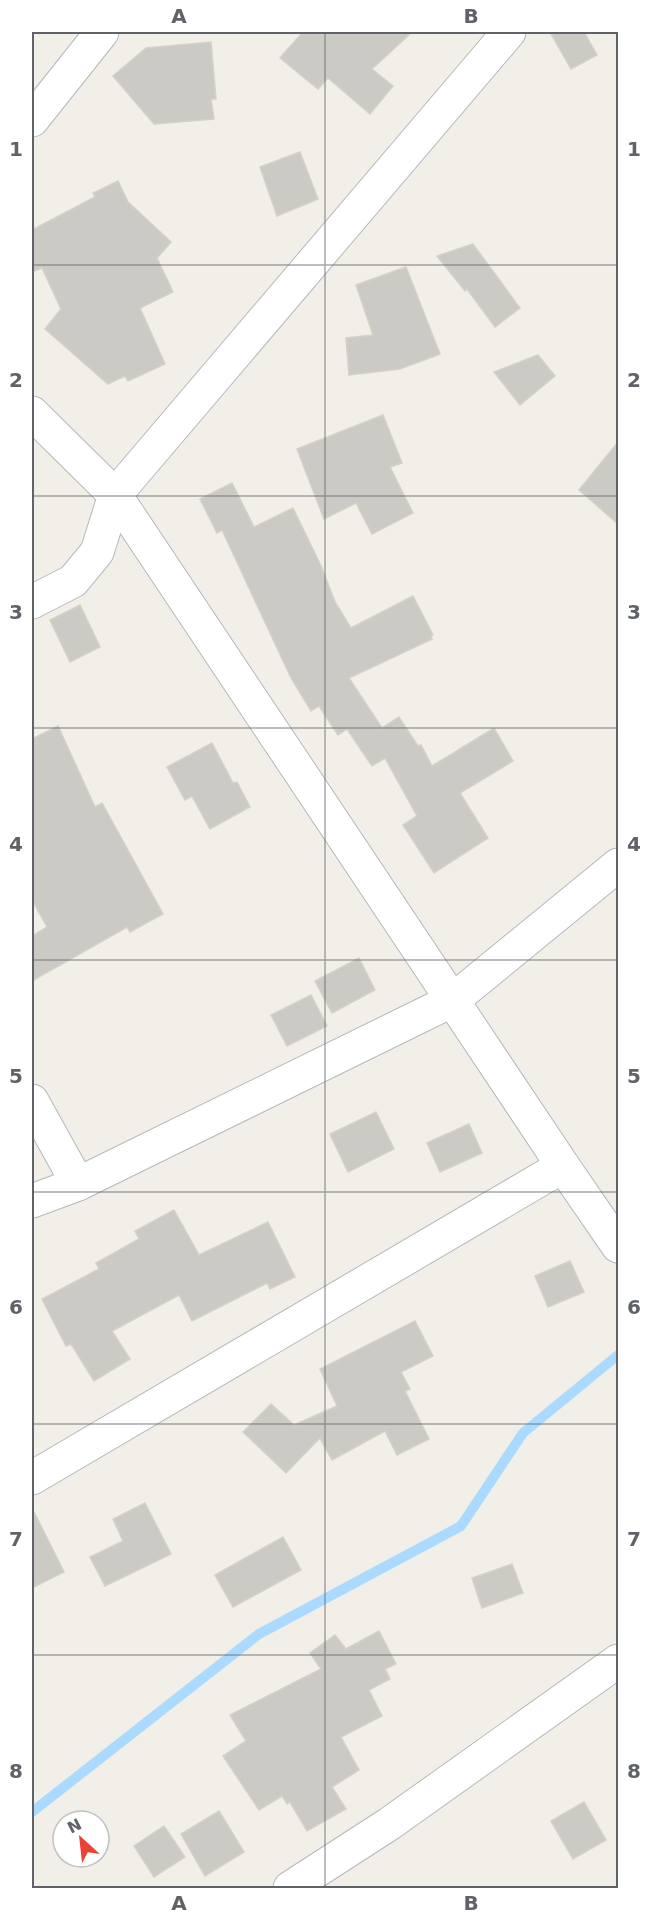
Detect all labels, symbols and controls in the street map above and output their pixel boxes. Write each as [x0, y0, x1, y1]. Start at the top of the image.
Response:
text: A [171, 4, 187, 28]
text: B [463, 4, 479, 28]
text: 1 [9, 137, 23, 161]
text: 1 [627, 137, 641, 161]
text: 2 [9, 368, 23, 392]
text: 2 [627, 368, 641, 392]
text: 3 [9, 600, 23, 624]
text: 3 [627, 600, 641, 624]
text: 4 [9, 832, 23, 856]
text: 4 [627, 832, 641, 856]
text: 5 [9, 1064, 23, 1088]
text: 5 [627, 1064, 641, 1088]
text: 6 [9, 1295, 23, 1319]
text: 6 [627, 1295, 641, 1319]
text: 7 [9, 1527, 23, 1551]
text: 7 [627, 1527, 641, 1551]
text: 8 [9, 1759, 23, 1783]
text: 8 [627, 1759, 641, 1783]
north arrow [51, 1809, 111, 1869]
text: N [64, 1815, 85, 1838]
text: A [171, 1891, 187, 1915]
text: B [463, 1891, 479, 1915]

